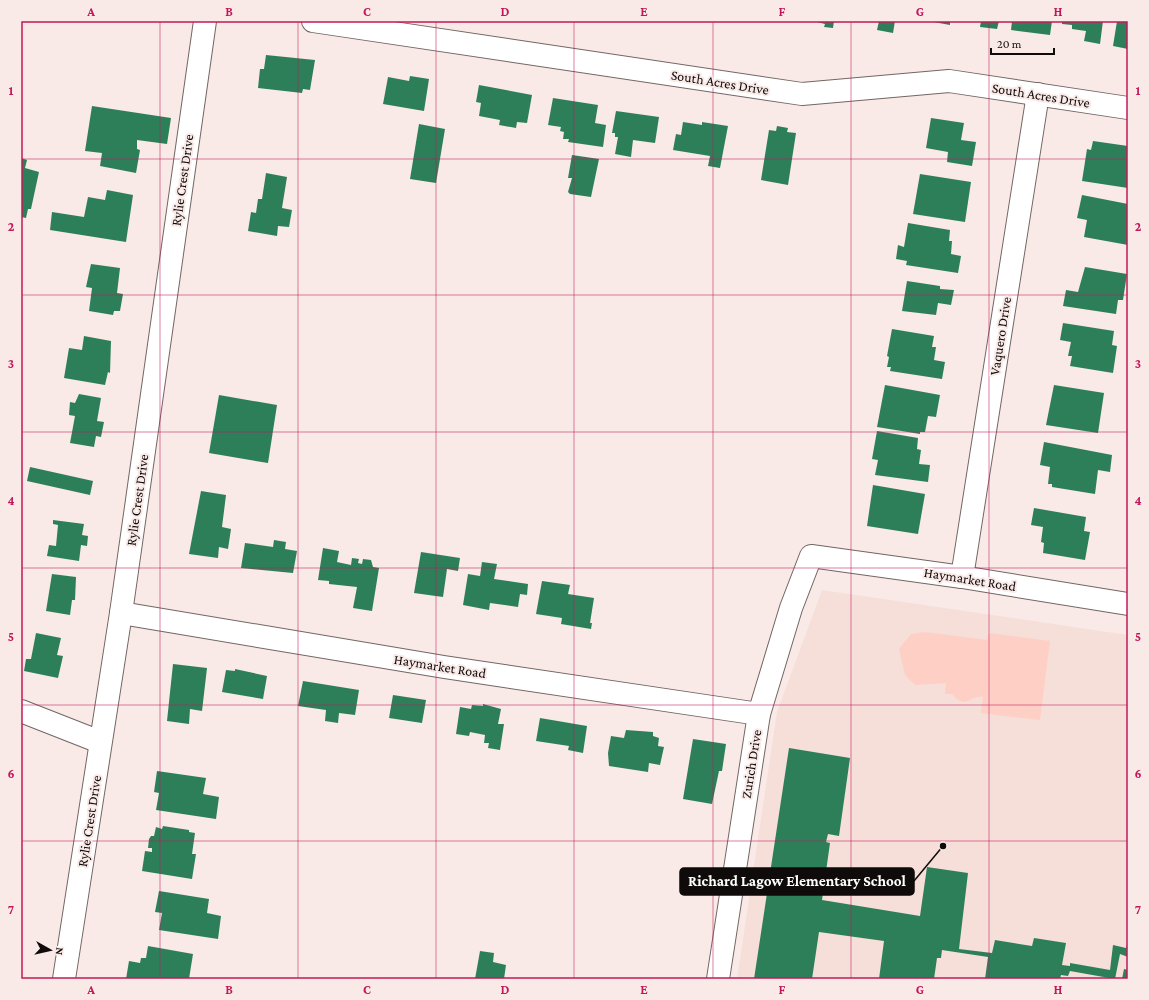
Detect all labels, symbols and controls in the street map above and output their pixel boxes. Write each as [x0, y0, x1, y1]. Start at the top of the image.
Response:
text: A [86, 4, 95, 19]
text: B [225, 4, 233, 19]
text: C [363, 4, 371, 19]
text: D [501, 4, 510, 19]
text: E [640, 4, 648, 19]
text: F [779, 4, 786, 19]
text: G [916, 4, 924, 19]
text: H [1054, 4, 1063, 19]
scale bar [991, 30, 1054, 56]
text: 20 m [997, 37, 1022, 51]
street label: South Acres Drive [670, 66, 770, 98]
street label: South Acres Drive [991, 79, 1091, 111]
text: 1 [9, 83, 14, 98]
text: 1 [1136, 83, 1141, 98]
street label: Rylie Crest Drive [168, 133, 196, 227]
text: 2 [8, 219, 15, 234]
text: 2 [1135, 219, 1142, 234]
street label: Vaquero Drive [986, 296, 1014, 376]
text: 3 [8, 356, 14, 371]
text: 3 [1135, 356, 1141, 371]
street label: Rylie Crest Drive [123, 453, 151, 547]
text: 4 [7, 493, 15, 508]
text: 4 [1134, 493, 1142, 508]
street label: Haymarket Road [923, 564, 1018, 594]
text: 5 [8, 629, 14, 644]
text: 5 [1135, 629, 1141, 644]
street label: Haymarket Road [393, 651, 488, 681]
street label: Zurich Drive [738, 728, 764, 800]
text: 6 [7, 766, 15, 781]
text: 6 [1134, 766, 1142, 781]
street label: Rylie Crest Drive [74, 774, 104, 868]
callout: Richard Lagow Elementary School [680, 868, 914, 895]
text: Richard Lagow Elementary School [688, 873, 907, 889]
text: 7 [8, 902, 14, 917]
text: 7 [1135, 902, 1141, 917]
north arrow [30, 930, 70, 970]
text: N [53, 947, 66, 956]
text: A [86, 982, 95, 997]
text: B [225, 982, 233, 997]
text: C [363, 982, 371, 997]
text: D [501, 982, 510, 997]
text: E [640, 982, 648, 997]
text: F [779, 982, 786, 997]
text: G [916, 982, 924, 997]
text: H [1054, 982, 1063, 997]

